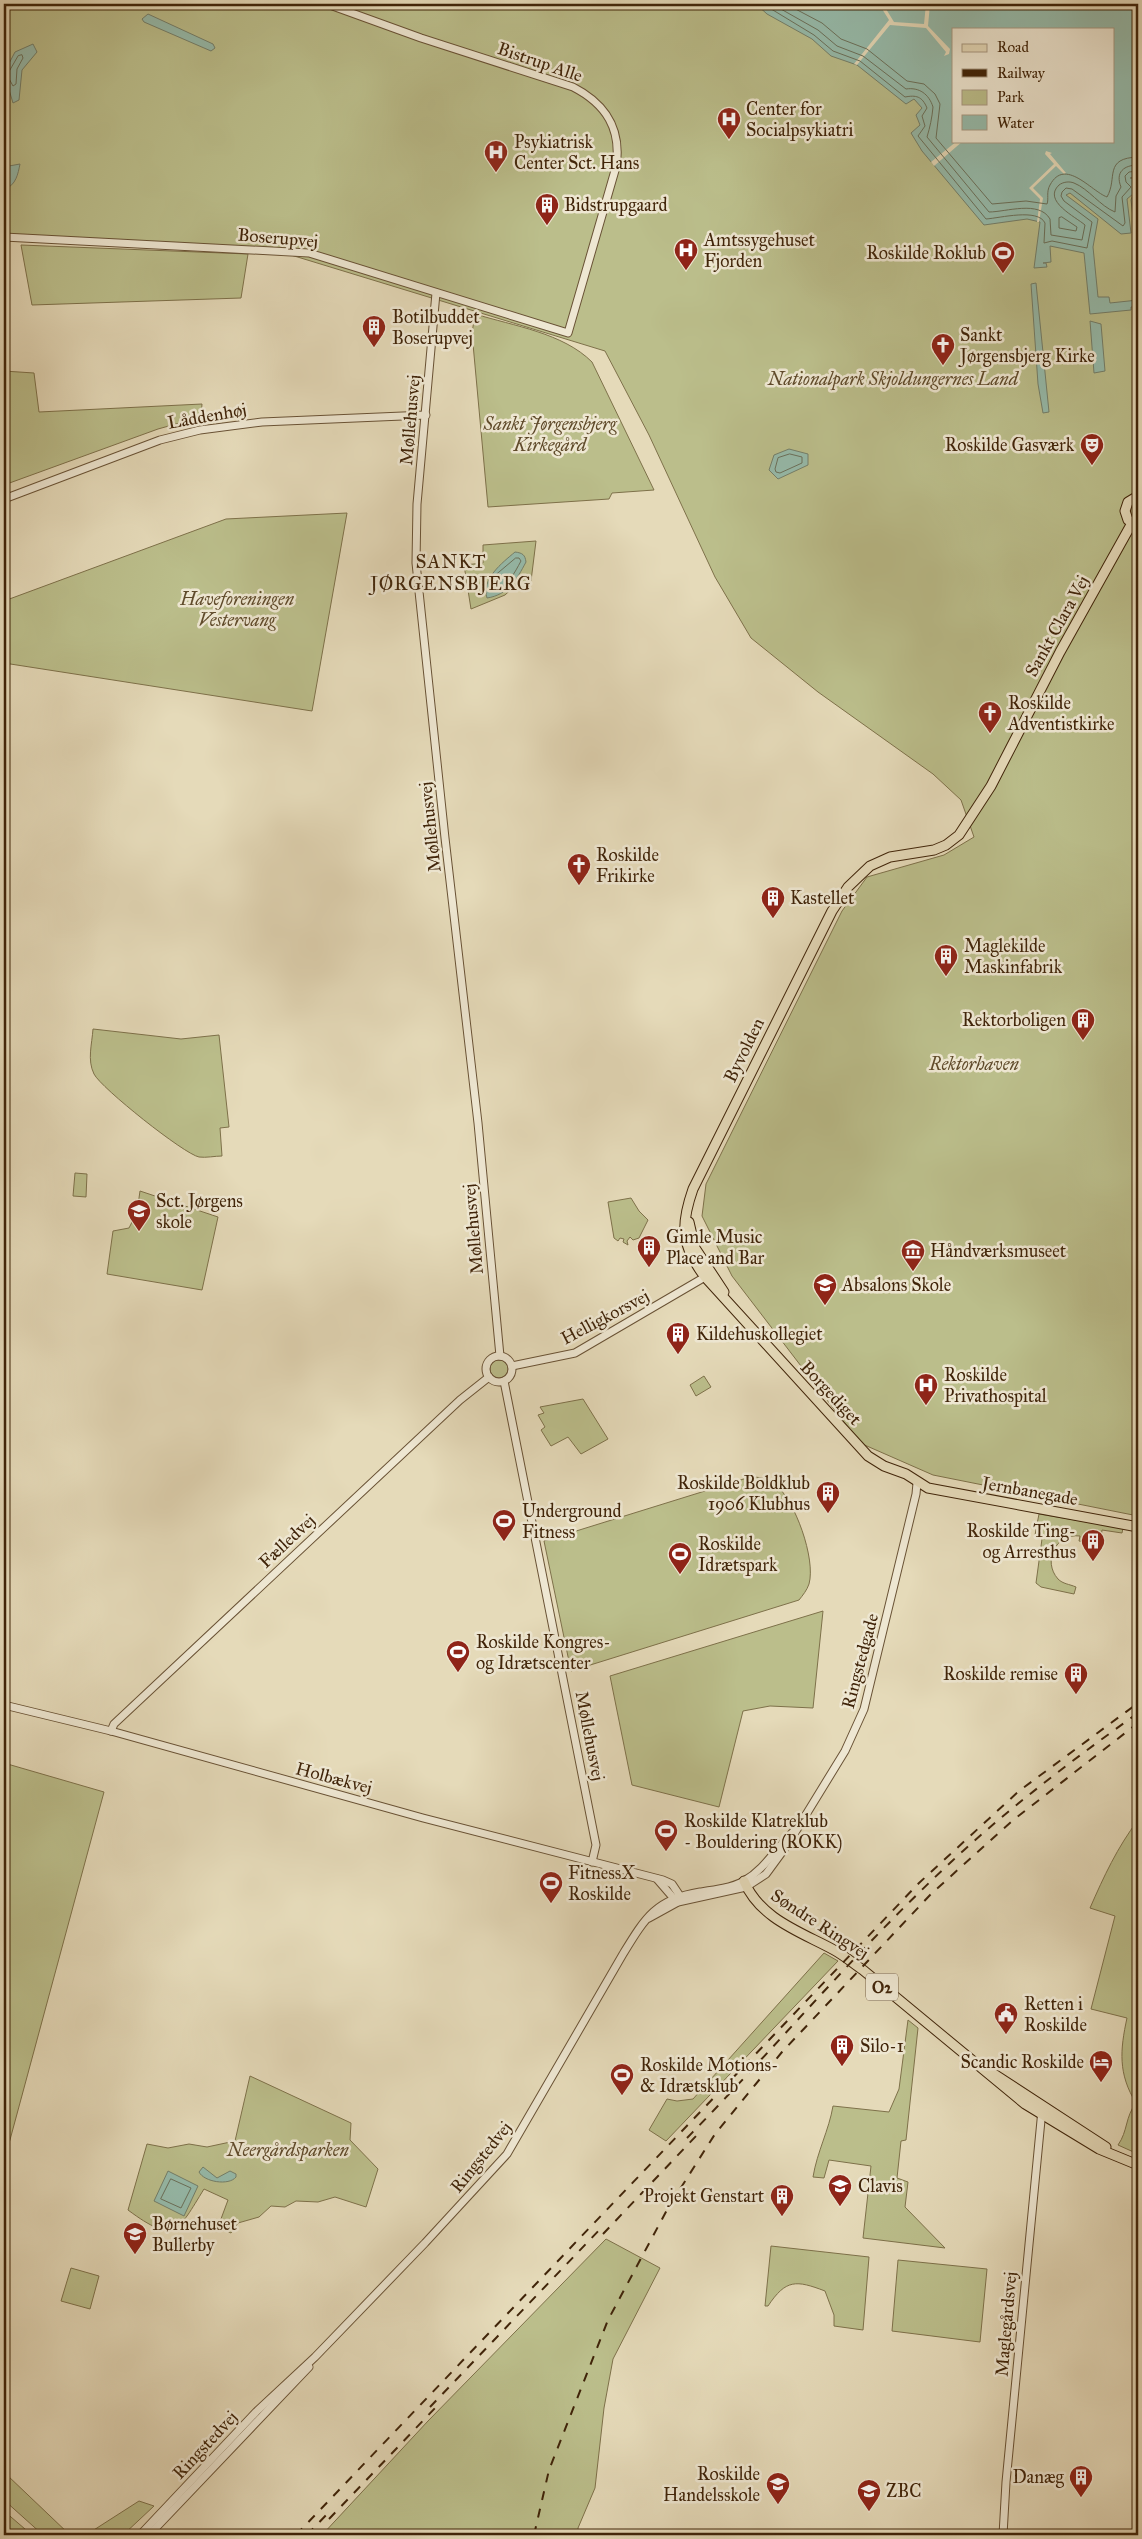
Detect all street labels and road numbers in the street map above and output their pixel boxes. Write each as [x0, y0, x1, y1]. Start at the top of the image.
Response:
street label: Bistrup Alle [495, 37, 585, 87]
street label: Boserupvej [237, 224, 319, 252]
street label: Møllehusvej [395, 374, 425, 466]
street label: Låddenhøj [166, 398, 248, 434]
street label: Sankt Clara Vej [1020, 572, 1094, 680]
street label: Møllehusvej [414, 781, 446, 873]
street label: Byvolden [719, 1014, 769, 1086]
street label: Møllehusvej [458, 1183, 488, 1275]
street label: Helligkorsvej [557, 1285, 653, 1350]
street label: Borgediget [795, 1356, 867, 1431]
street label: Jernbanegade [978, 1471, 1080, 1511]
street label: Fælledvej [254, 1509, 320, 1573]
street label: Ringstedgade [837, 1611, 884, 1711]
street label: Møllehusvej [571, 1689, 609, 1783]
street label: Holbækvej [293, 1757, 375, 1799]
street label: Søndre Ringvej [766, 1884, 873, 1965]
road number: O2 [866, 1974, 898, 2000]
street label: Ringstedvej [446, 2117, 517, 2198]
street label: Maglegårdsvej [990, 2271, 1023, 2378]
street label: Ringstedvej [168, 2406, 243, 2484]

